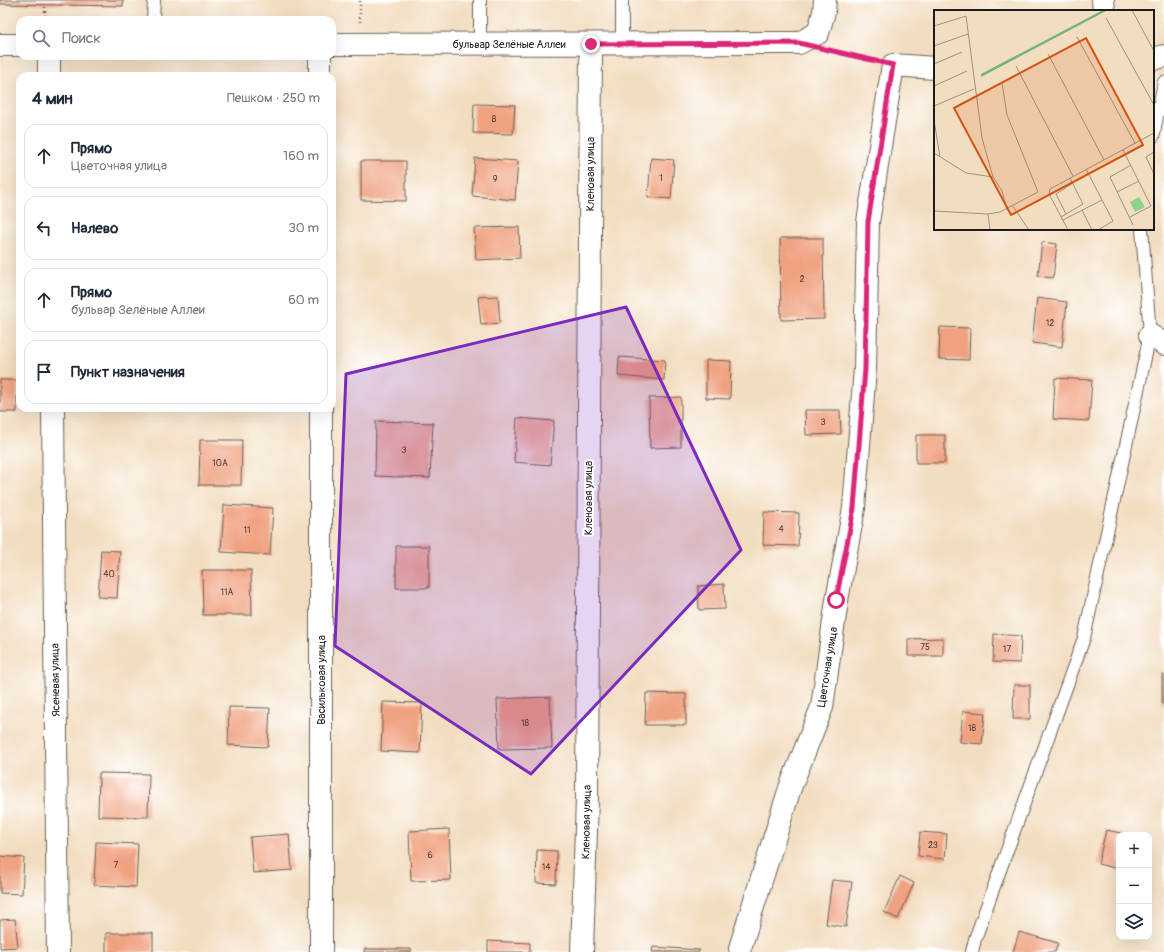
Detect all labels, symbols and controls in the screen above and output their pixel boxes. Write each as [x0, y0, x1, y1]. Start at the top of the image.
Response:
inset map [934, 10, 1154, 230]
search box [16, 16, 336, 60]
icon: search [30, 27, 52, 49]
text: Поиск [62, 29, 101, 48]
route end [582, 35, 600, 53]
street label: бульвар Зелёные Аллеи [452, 38, 566, 51]
text: 4 мин [32, 88, 73, 109]
text: Пешком · 250 m [227, 90, 320, 106]
house number: 8 [492, 114, 497, 125]
street label: Кленовая улица [584, 137, 597, 211]
text: Прямо [71, 139, 112, 158]
icon: ahead [33, 145, 55, 167]
text: 160 m [283, 148, 319, 164]
text: Цветочная улица [71, 158, 167, 174]
house number: 1 [659, 173, 663, 184]
house number: 9 [493, 174, 498, 185]
icon: left [33, 217, 55, 239]
text: Налево [71, 219, 118, 238]
text: 30 m [289, 220, 319, 236]
house number: 2 [799, 274, 805, 285]
text: Прямо [71, 283, 112, 302]
icon: ahead [33, 289, 55, 311]
text: 60 m [288, 292, 319, 308]
text: бульвар Зелёные Аллеи [71, 302, 205, 318]
house number: 12 [1046, 318, 1054, 329]
icon: arrive [33, 361, 55, 383]
text: Пункт назначения [71, 363, 185, 382]
house number: 3 [820, 417, 826, 428]
house number: 3 [401, 445, 407, 456]
house number: 10А [212, 458, 228, 469]
street label: Кленовая улица [582, 461, 595, 535]
house number: 4 [778, 524, 784, 535]
house number: 11 [243, 525, 251, 536]
house number: 40 [103, 569, 115, 580]
house number: 11А [221, 587, 234, 598]
route start [827, 591, 845, 609]
street label: Цветочная улица [815, 626, 840, 708]
street label: Васильковая улица [315, 635, 328, 725]
house number: 75 [920, 642, 930, 653]
street label: Ясеневая улица [48, 643, 63, 717]
house number: 17 [1003, 644, 1011, 655]
house number: 18 [521, 718, 529, 729]
house number: 18 [968, 723, 976, 734]
street label: Кленовая улица [579, 785, 594, 859]
map controls [1116, 832, 1152, 940]
button: + [1116, 832, 1152, 868]
house number: 23 [928, 840, 938, 851]
house number: 6 [427, 850, 433, 861]
house number: 7 [114, 860, 119, 871]
house number: 14 [542, 862, 551, 873]
button: − [1116, 868, 1152, 904]
button: layers [1116, 904, 1152, 940]

